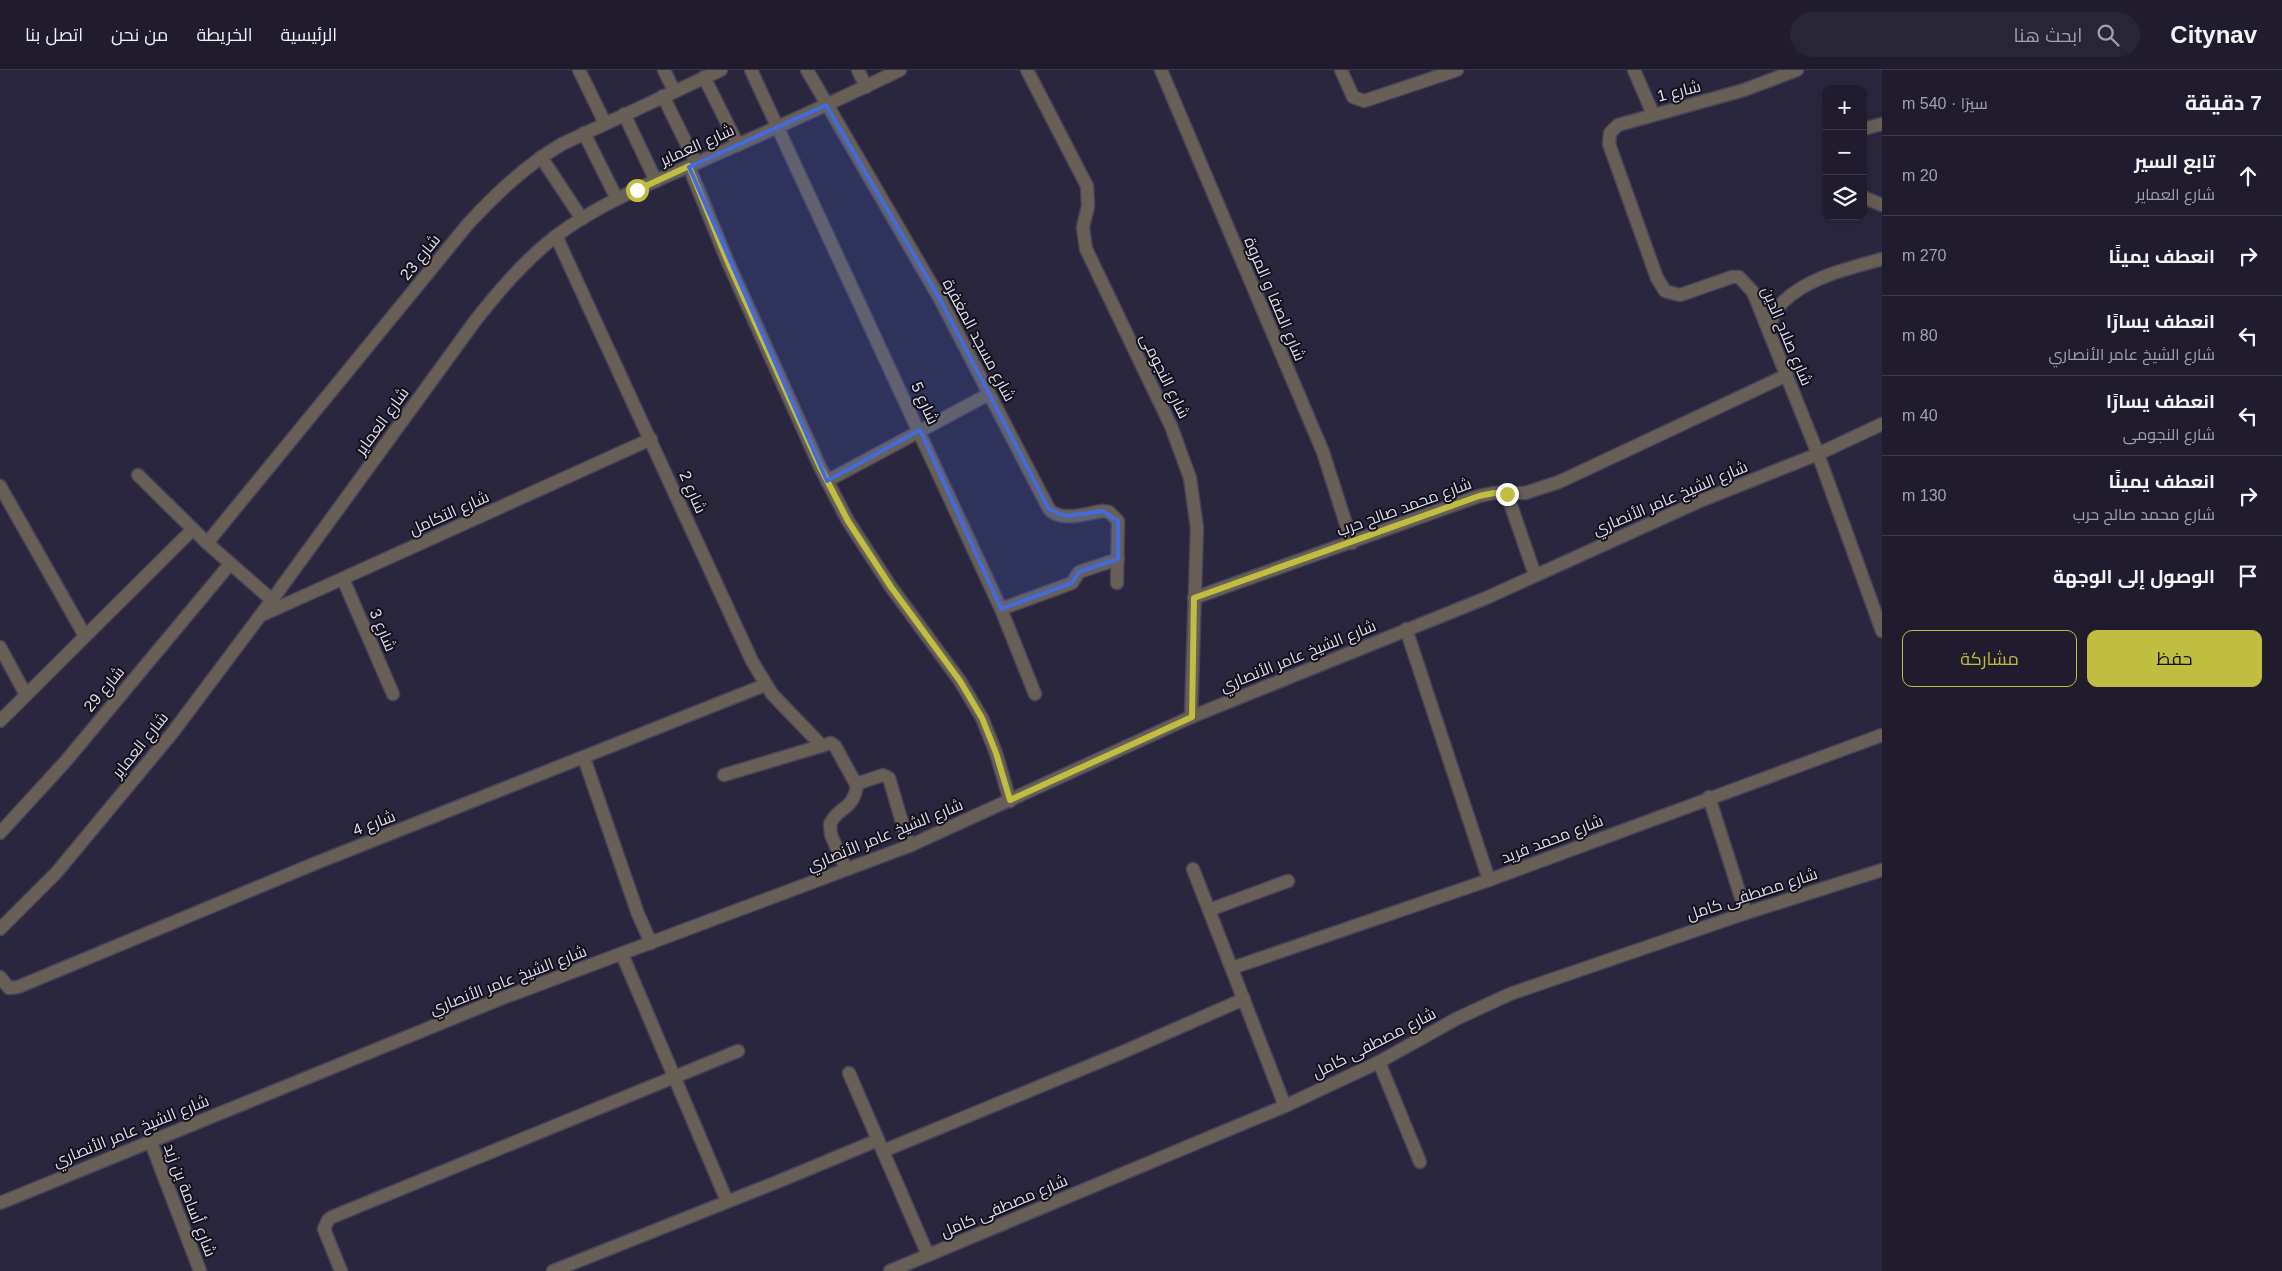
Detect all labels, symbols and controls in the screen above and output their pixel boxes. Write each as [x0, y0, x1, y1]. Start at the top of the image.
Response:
search box [1790, 12, 2140, 57]
icon: search [2094, 21, 2122, 49]
text: Citynav [2170, 21, 2257, 48]
text: اتصل بنا [25, 25, 83, 45]
text: من نحن [111, 25, 168, 45]
text: الخريطة [196, 25, 253, 45]
text: الرئيسية [281, 25, 337, 45]
text: ابحث هنا [2014, 25, 2082, 46]
street label: شارع 1 [1655, 77, 1703, 108]
map controls [1822, 85, 1867, 220]
button: + [1822, 85, 1867, 130]
text: 7 دقيقة [2185, 91, 2262, 114]
text: سيرًا · 540 m [1902, 95, 1988, 112]
street label: شارع العماير [657, 121, 738, 172]
button: − [1822, 130, 1867, 175]
text: تابع السير [2134, 151, 2215, 172]
icon: ahead [2234, 162, 2262, 190]
text: 20 m [1902, 167, 1938, 184]
button: layers [1822, 175, 1867, 220]
route start [626, 179, 649, 202]
text: شارع العماير [2136, 186, 2215, 203]
street label: شارع 23 [397, 231, 446, 285]
street label: شارع الصفا و المروة [1238, 235, 1309, 365]
icon: right [2234, 242, 2262, 270]
text: انعطف يمينًا [2108, 246, 2215, 267]
text: 270 m [1902, 247, 1946, 264]
street label: شارع مسجد المغفرة [937, 276, 1018, 406]
street label: شارع صلاح الدين [1756, 284, 1815, 389]
text: انعطف يسارًا [2106, 311, 2215, 332]
icon: left [2234, 322, 2262, 350]
text: 80 m [1902, 327, 1938, 344]
street label: شارع النجومى [1134, 331, 1193, 422]
text: شارع الشيخ عامر الأنصاري [2048, 346, 2215, 363]
street label: شارع 5 [905, 379, 942, 428]
street label: شارع العماير [351, 384, 414, 460]
text: انعطف يسارًا [2106, 391, 2215, 412]
icon: left [2234, 402, 2262, 430]
text: 40 m [1902, 407, 1938, 424]
text: شارع النجومى [2123, 426, 2215, 443]
street label: شارع الشيخ عامر الأنصاري [1590, 458, 1752, 543]
street label: شارع 2 [673, 468, 710, 517]
text: انعطف يمينًا [2108, 471, 2215, 492]
street label: شارع محمد صالح حرب [1334, 475, 1475, 542]
icon: right [2234, 482, 2262, 510]
route end [1496, 483, 1519, 506]
text: 130 m [1902, 487, 1946, 504]
street label: شارع التكامل [406, 488, 493, 541]
text: شارع محمد صالح حرب [2073, 506, 2215, 523]
icon: arrive [2234, 562, 2262, 590]
text: الوصول إلى الوجهة [2053, 566, 2215, 587]
street label: شارع 3 [364, 606, 399, 655]
street label: شارع الشيخ عامر الأنصاري [1218, 617, 1380, 700]
button: مشاركة [1902, 630, 2077, 687]
button: حفظ [2087, 630, 2262, 687]
street label: شارع 29 [80, 663, 130, 717]
street label: شارع العماير [108, 709, 174, 784]
street label: شارع الشيخ عامر الأنصاري [805, 796, 967, 879]
street label: شارع 4 [350, 807, 399, 842]
street label: شارع محمد فريد [1499, 812, 1606, 869]
street label: شارع مصطفى كامل [1685, 865, 1820, 926]
street label: شارع الشيخ عامر الأنصاري [427, 942, 591, 1022]
street label: شارع مصطفى كامل [1309, 1004, 1440, 1084]
street label: شارع الشيخ عامر الأنصاري [51, 1092, 213, 1175]
street label: شارع أسامة بن زيد [158, 1141, 220, 1260]
street label: شارع مصطفى كامل [938, 1172, 1071, 1243]

